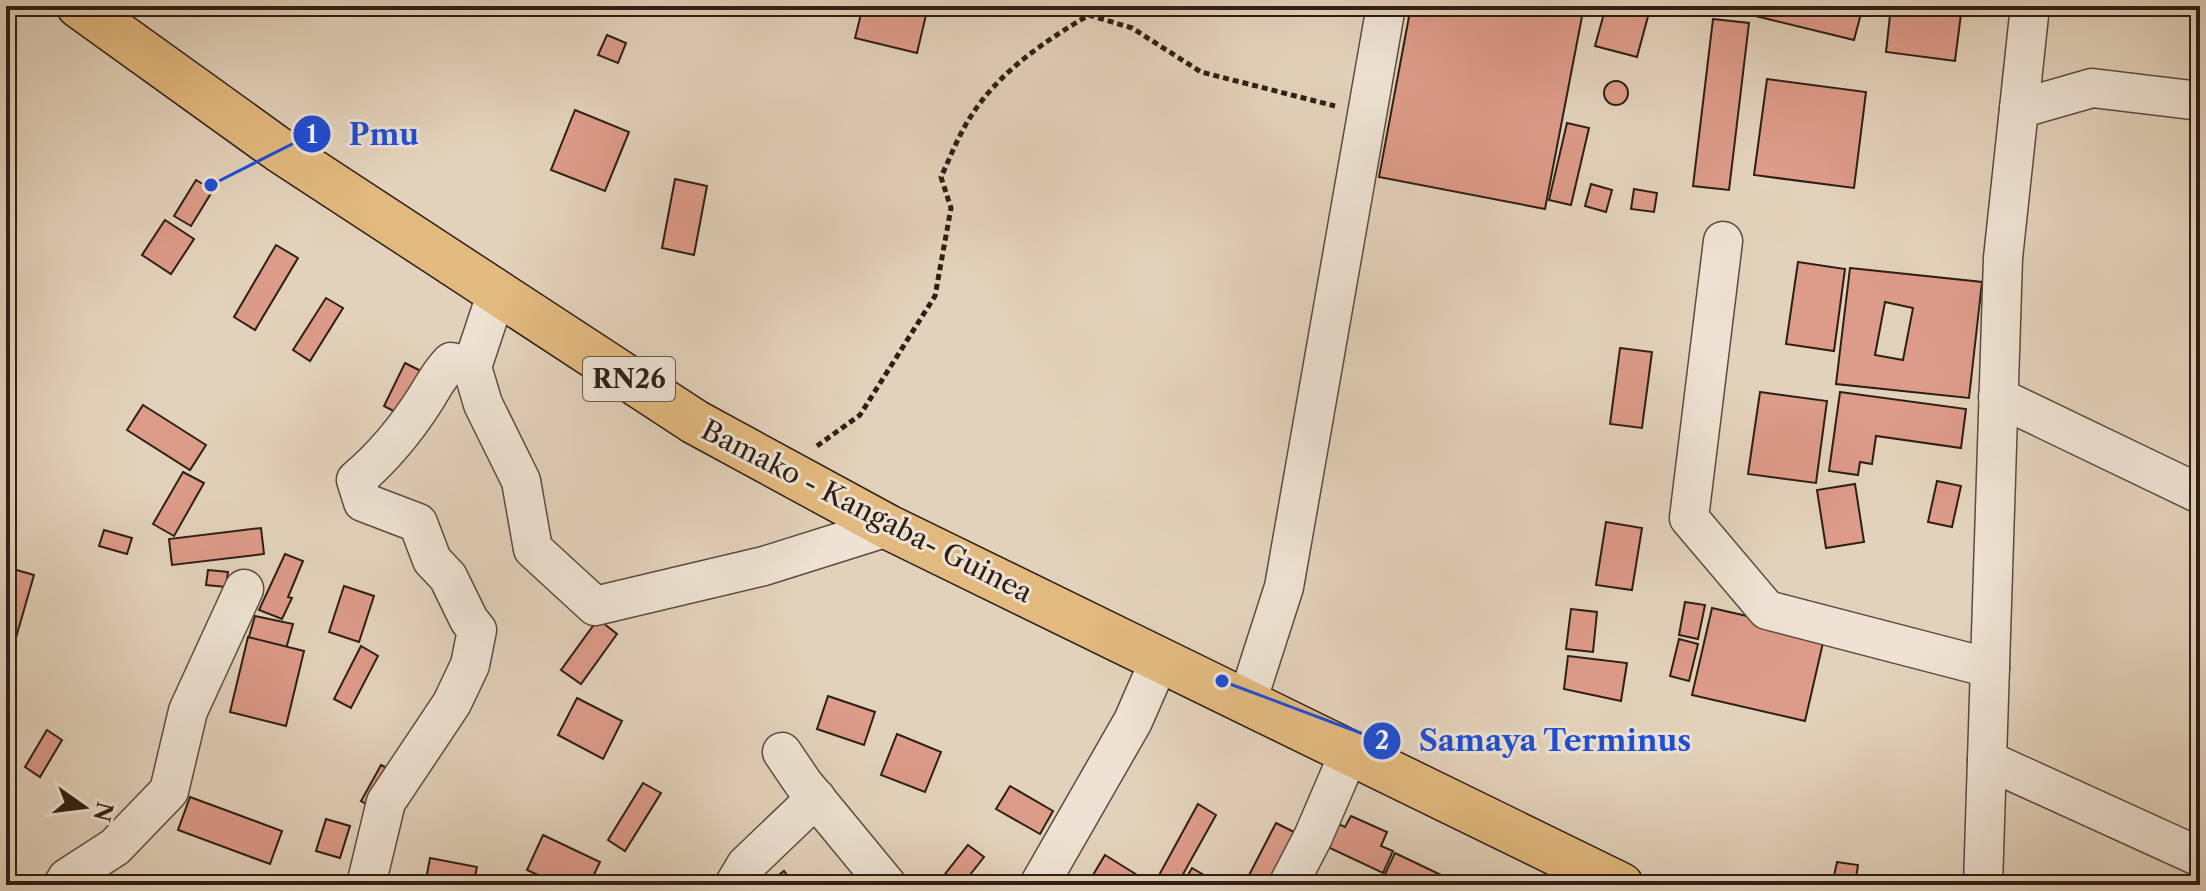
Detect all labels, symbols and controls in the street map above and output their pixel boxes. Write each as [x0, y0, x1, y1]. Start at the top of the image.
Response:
callout: Pmu [292, 107, 435, 161]
text: Pmu [349, 116, 419, 153]
text: 1 [307, 120, 318, 149]
road number: RN26 [583, 357, 675, 401]
street label: Bamako - Kangaba- Guinea [696, 413, 1038, 610]
callout: Samaya Terminus [1362, 714, 1707, 768]
text: Samaya Terminus [1419, 722, 1691, 759]
text: 2 [1375, 726, 1389, 755]
north arrow [44, 767, 124, 847]
text: N [88, 799, 118, 824]

